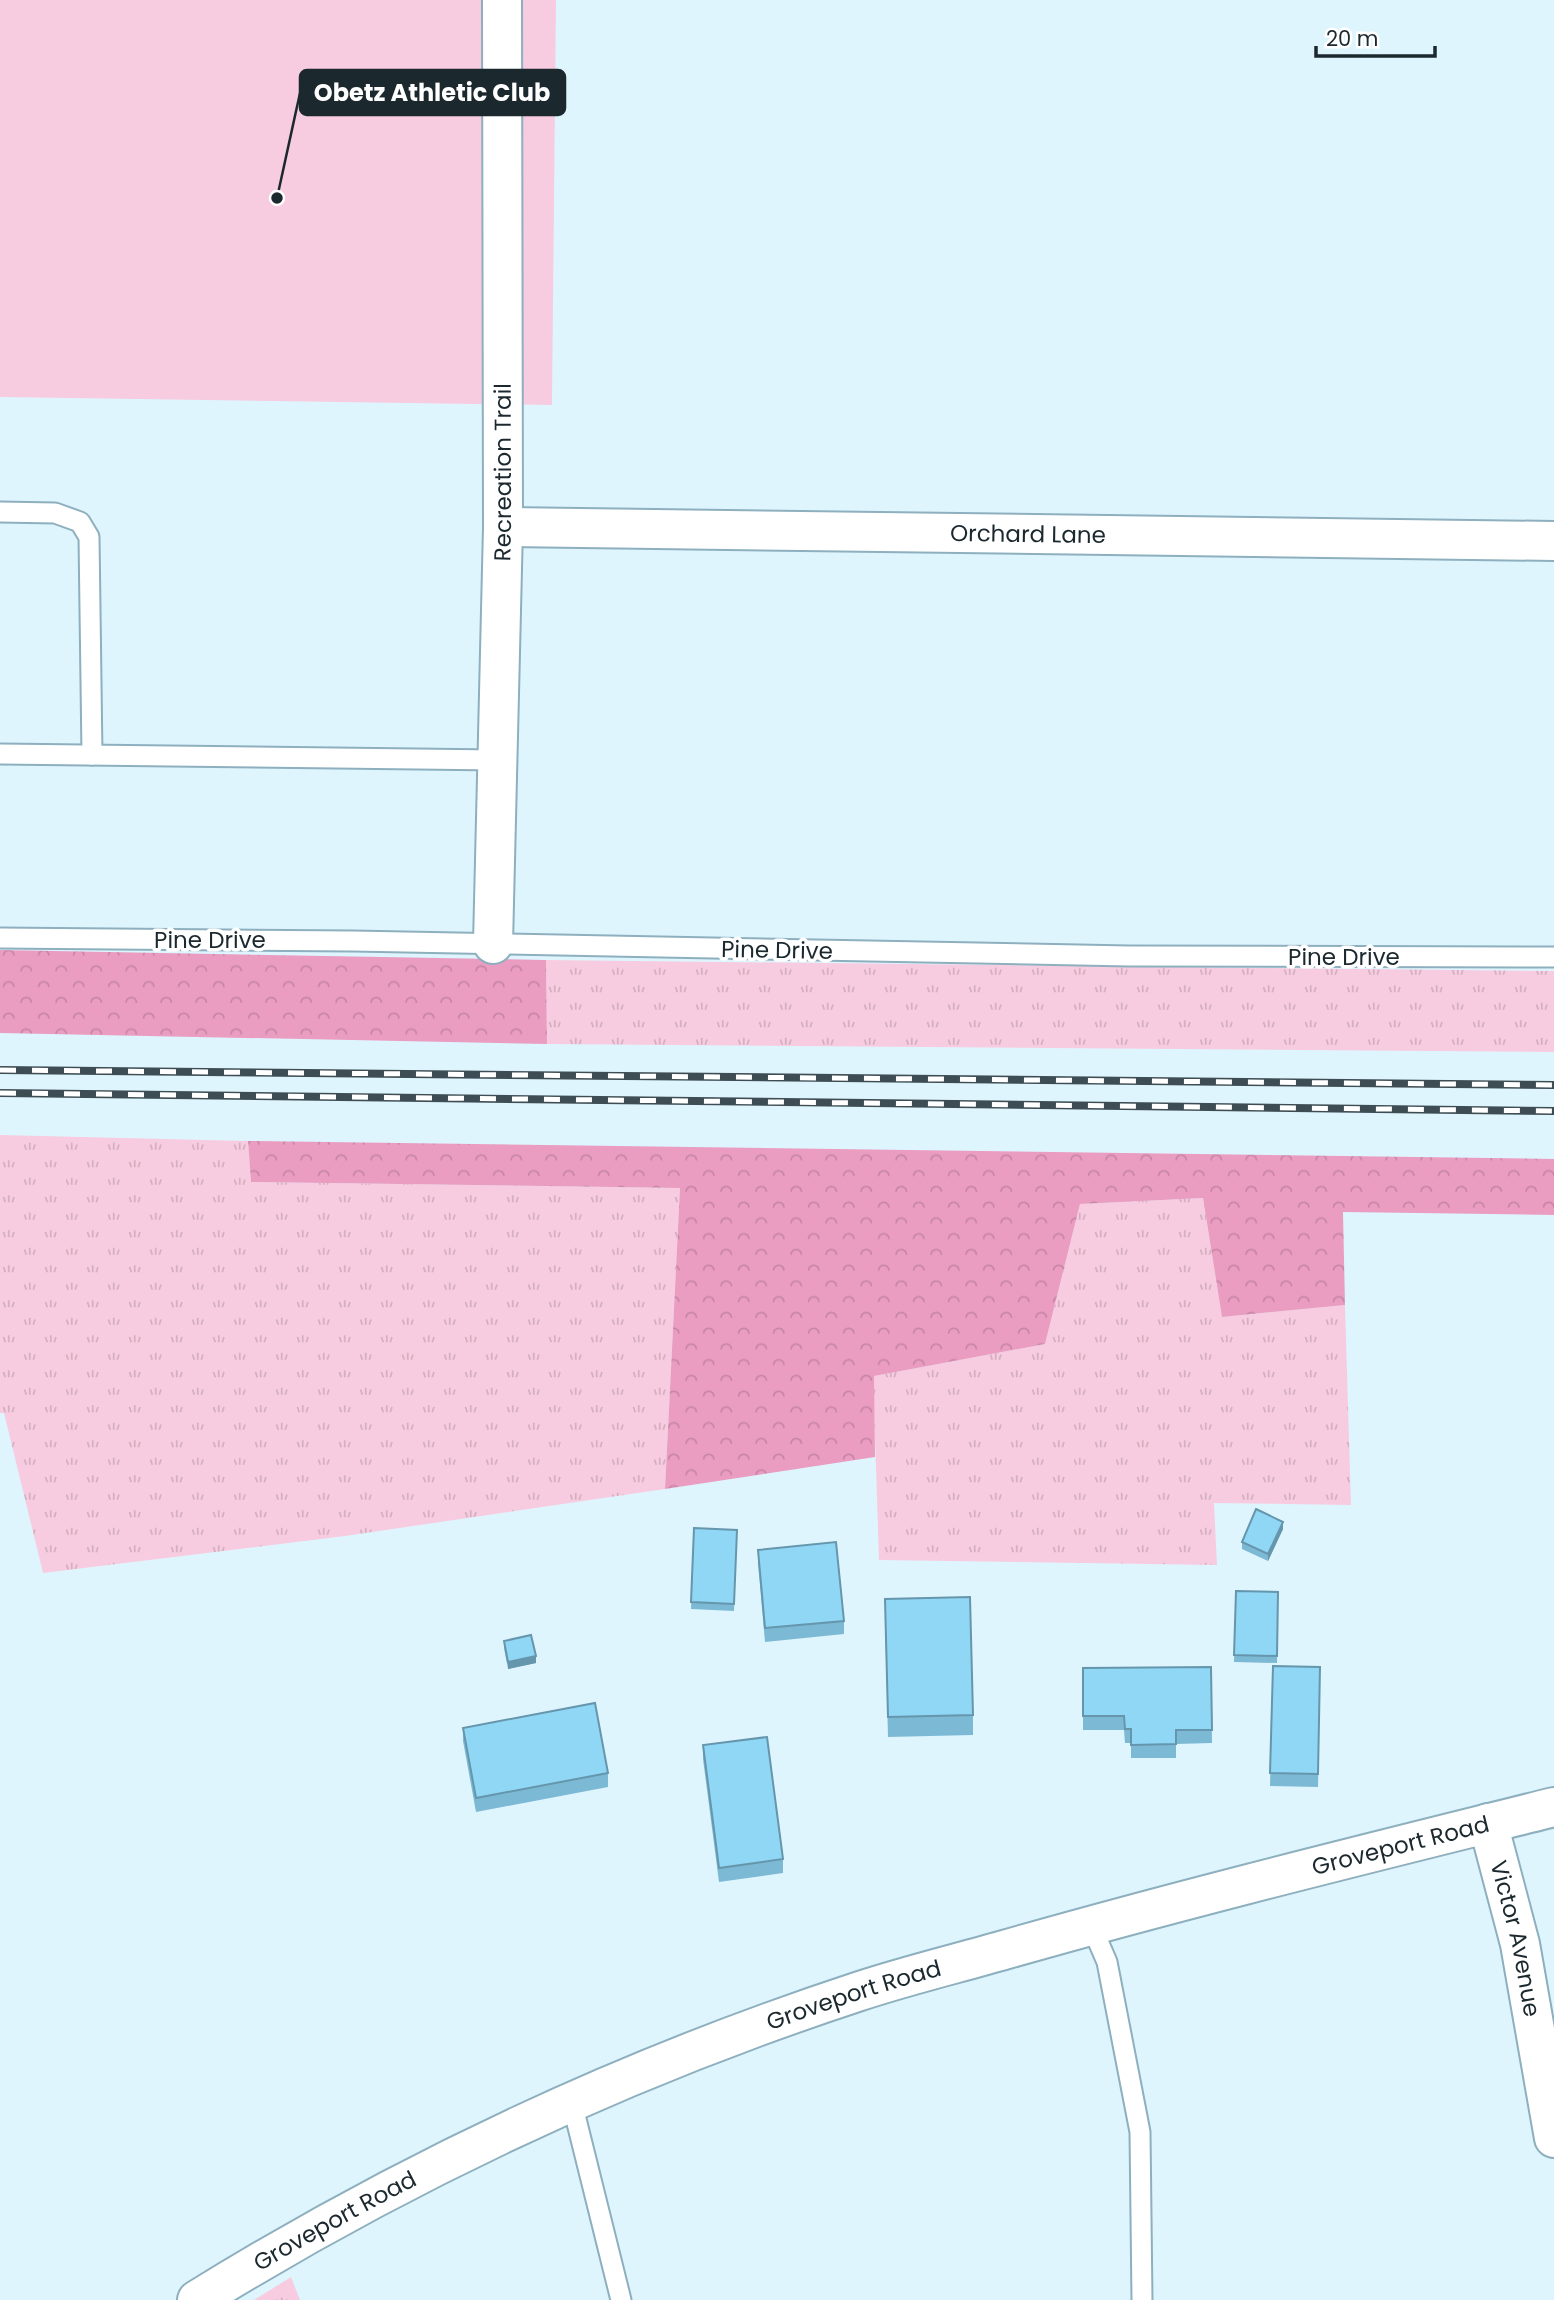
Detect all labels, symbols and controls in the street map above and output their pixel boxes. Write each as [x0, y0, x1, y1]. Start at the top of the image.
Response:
scale bar [1316, 14, 1435, 58]
text: 20 m [1326, 24, 1379, 53]
callout: Obetz Athletic Club [300, 70, 565, 115]
text: Obetz Athletic Club [314, 76, 550, 109]
street label: Recreation Trail [486, 383, 519, 562]
street label: Orchard Lane [950, 517, 1106, 551]
street label: Pine Drive [154, 924, 266, 956]
street label: Pine Drive [721, 933, 833, 967]
street label: Pine Drive [1288, 941, 1400, 973]
street label: Groveport Road [1308, 1808, 1492, 1883]
street label: Victor Avenue [1483, 1857, 1548, 2019]
street label: Groveport Road [762, 1952, 945, 2038]
street label: Groveport Road [247, 2163, 422, 2279]

